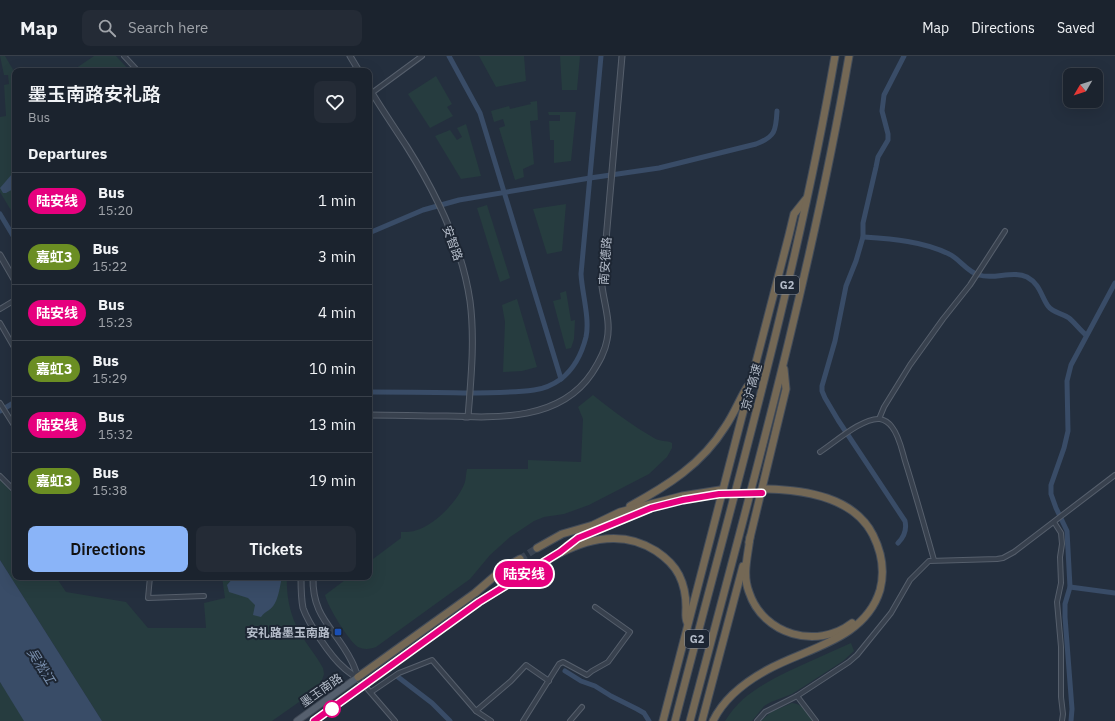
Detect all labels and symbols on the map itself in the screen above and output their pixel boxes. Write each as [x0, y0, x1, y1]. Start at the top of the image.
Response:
north arrow [1063, 68, 1103, 108]
street label: 安智路 [440, 224, 466, 262]
street label: 南安德路 [596, 237, 614, 285]
road number: G2 [775, 276, 799, 294]
street label: 京沪高速 [738, 362, 764, 412]
line badge: 陆安线 [501, 561, 547, 587]
place label: 安礼路墨玉南路 [246, 625, 330, 640]
marker: 安礼路墨玉南路 [333, 627, 343, 637]
road number: G2 [685, 630, 709, 648]
water label: 吴淞江 [23, 645, 60, 689]
street label: 墨玉南路 [297, 670, 345, 710]
unlabelled marker [323, 700, 341, 718]

